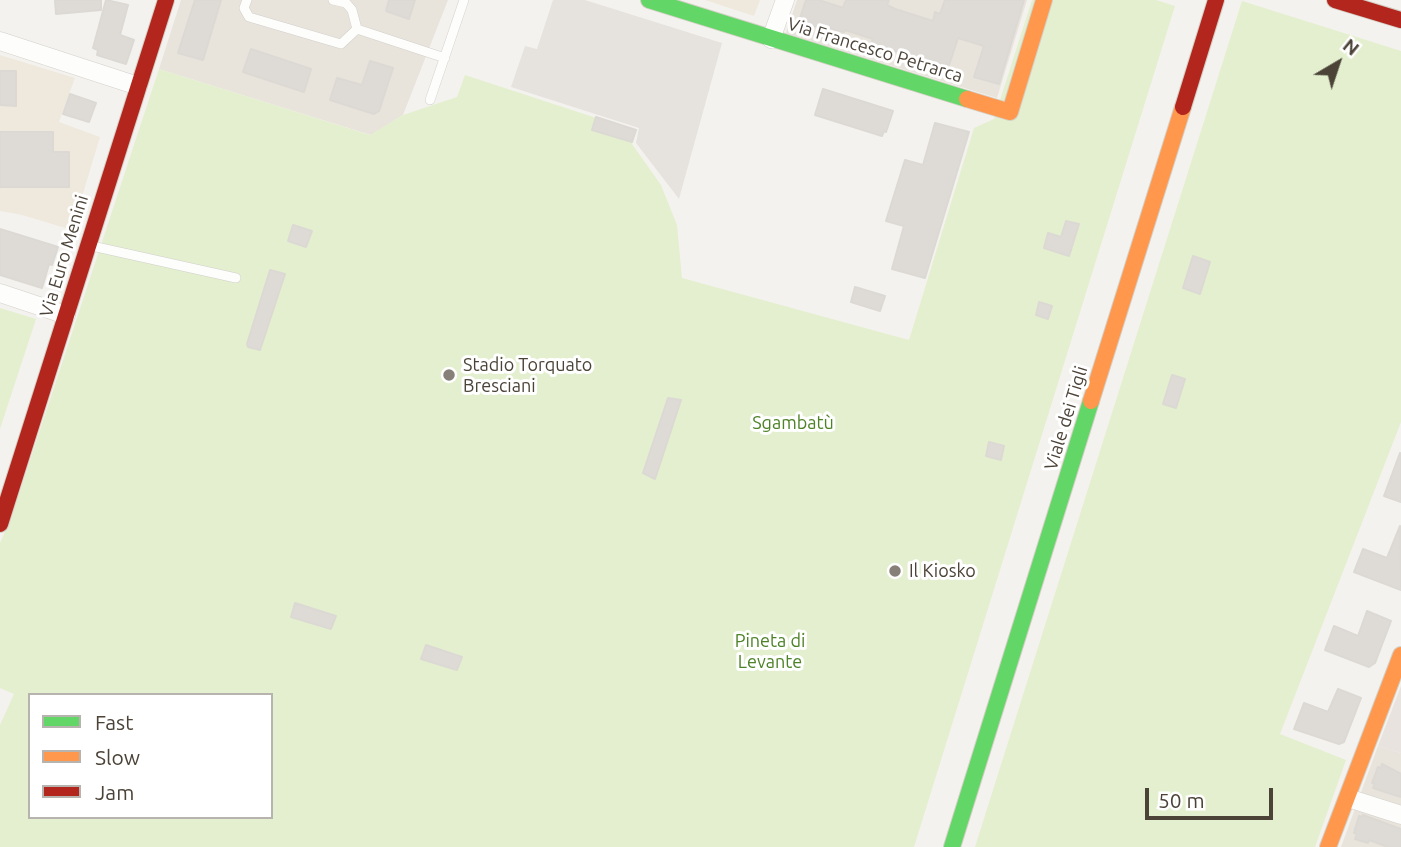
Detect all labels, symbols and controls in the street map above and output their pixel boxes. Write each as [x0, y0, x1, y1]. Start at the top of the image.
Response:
street label: Via Francesco Petrarca [785, 13, 965, 87]
north arrow [1303, 28, 1373, 98]
text: N [1339, 34, 1364, 60]
street label: Via Euro Menini [35, 192, 93, 320]
place label: Stadio Torquato Bresciani [463, 354, 592, 396]
street label: Viale dei Tigli [1040, 363, 1092, 473]
marker: Stadio Torquato Bresciani [441, 367, 457, 383]
park label: Sgambatù [752, 412, 834, 434]
place label: Il Kiosko [909, 560, 976, 582]
marker: Il Kiosko [887, 563, 903, 579]
park label: Pineta di Levante [735, 630, 805, 672]
legend [28, 693, 273, 819]
text: Fast [95, 710, 133, 734]
text: Slow [95, 745, 140, 769]
scale bar [1149, 774, 1277, 818]
text: Jam [95, 780, 134, 804]
text: 50 m [1158, 788, 1205, 812]

